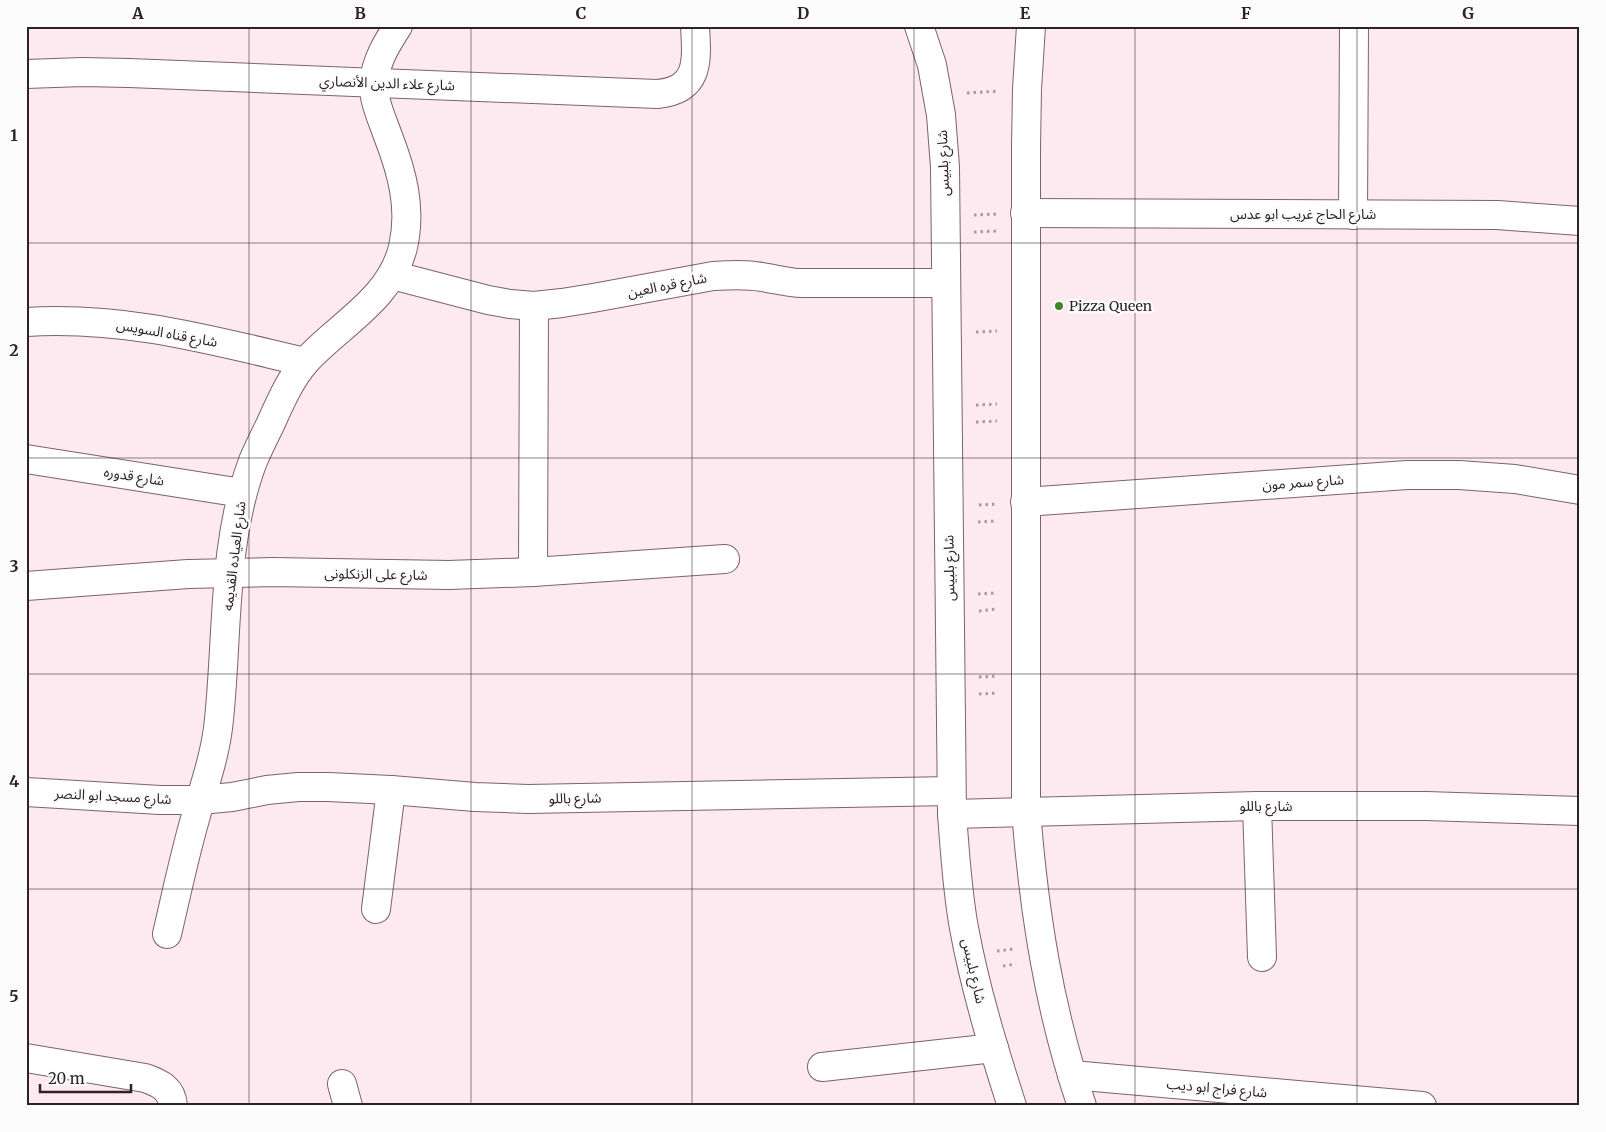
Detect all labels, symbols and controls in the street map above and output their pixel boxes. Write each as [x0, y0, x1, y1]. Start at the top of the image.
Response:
text: A [131, 3, 144, 23]
text: B [354, 3, 366, 23]
text: C [576, 3, 586, 23]
text: D [797, 3, 809, 23]
text: E [1020, 3, 1031, 23]
text: F [1241, 3, 1251, 23]
text: G [1462, 3, 1474, 23]
street label: شارع علاء الدين الأنصاري [319, 72, 455, 97]
text: 1 [10, 125, 18, 145]
street label: شارع بلبيس [933, 129, 955, 196]
street label: شارع الحاج غريب ابو عدس [1230, 205, 1376, 225]
street label: شارع قره العين [626, 268, 709, 303]
place label: Pizza Queen [1069, 297, 1152, 315]
marker: Pizza Queen [1053, 300, 1065, 312]
street label: شارع قناه السويس [115, 315, 219, 353]
text: 2 [9, 340, 19, 360]
street label: شارع قدوره [102, 462, 165, 492]
street label: شارع سمر مون [1261, 470, 1345, 496]
street label: شارع العياده القديمه [218, 500, 252, 612]
street label: شارع بلبيس [939, 535, 961, 601]
text: 3 [9, 556, 19, 576]
street label: شارع على الزنكلونى [324, 564, 428, 586]
text: 4 [9, 771, 19, 791]
street label: شارع مسجد ابو النصر [53, 784, 172, 810]
street label: شارع باللو [548, 789, 602, 809]
street label: شارع باللو [1240, 797, 1292, 817]
street label: شارع بلبيس [956, 937, 990, 1006]
text: 5 [9, 986, 19, 1006]
scale bar [40, 1062, 131, 1094]
text: 20 m [48, 1069, 85, 1088]
street label: شارع فراج ابو ديب [1166, 1075, 1268, 1103]

